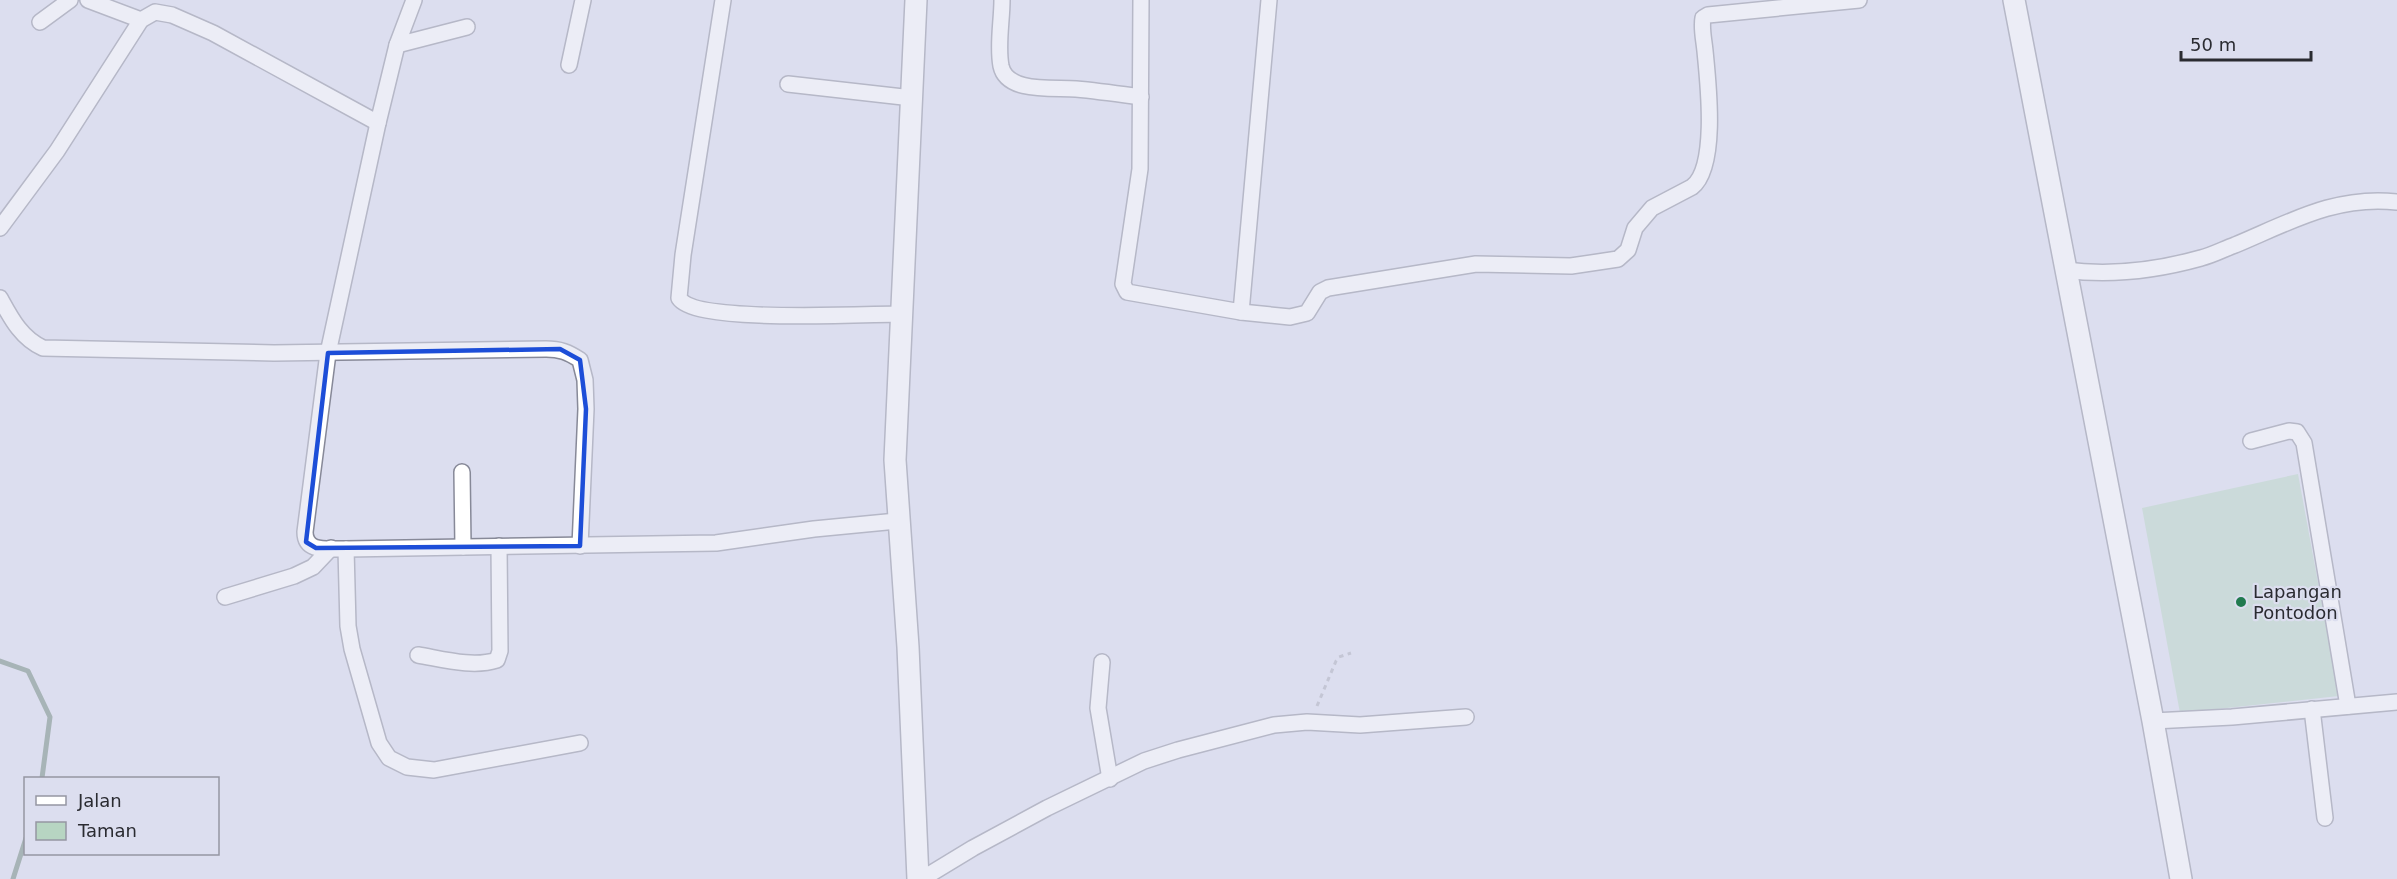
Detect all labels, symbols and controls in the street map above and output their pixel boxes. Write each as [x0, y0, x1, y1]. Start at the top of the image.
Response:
scale bar [2181, 24, 2312, 62]
text: 50 m [2190, 34, 2236, 55]
place label: Lapangan Pontodon [2253, 581, 2342, 623]
marker: Lapangan Pontodon [2234, 595, 2248, 609]
legend [24, 777, 219, 855]
text: Jalan [77, 790, 122, 811]
text: Taman [77, 820, 137, 841]

